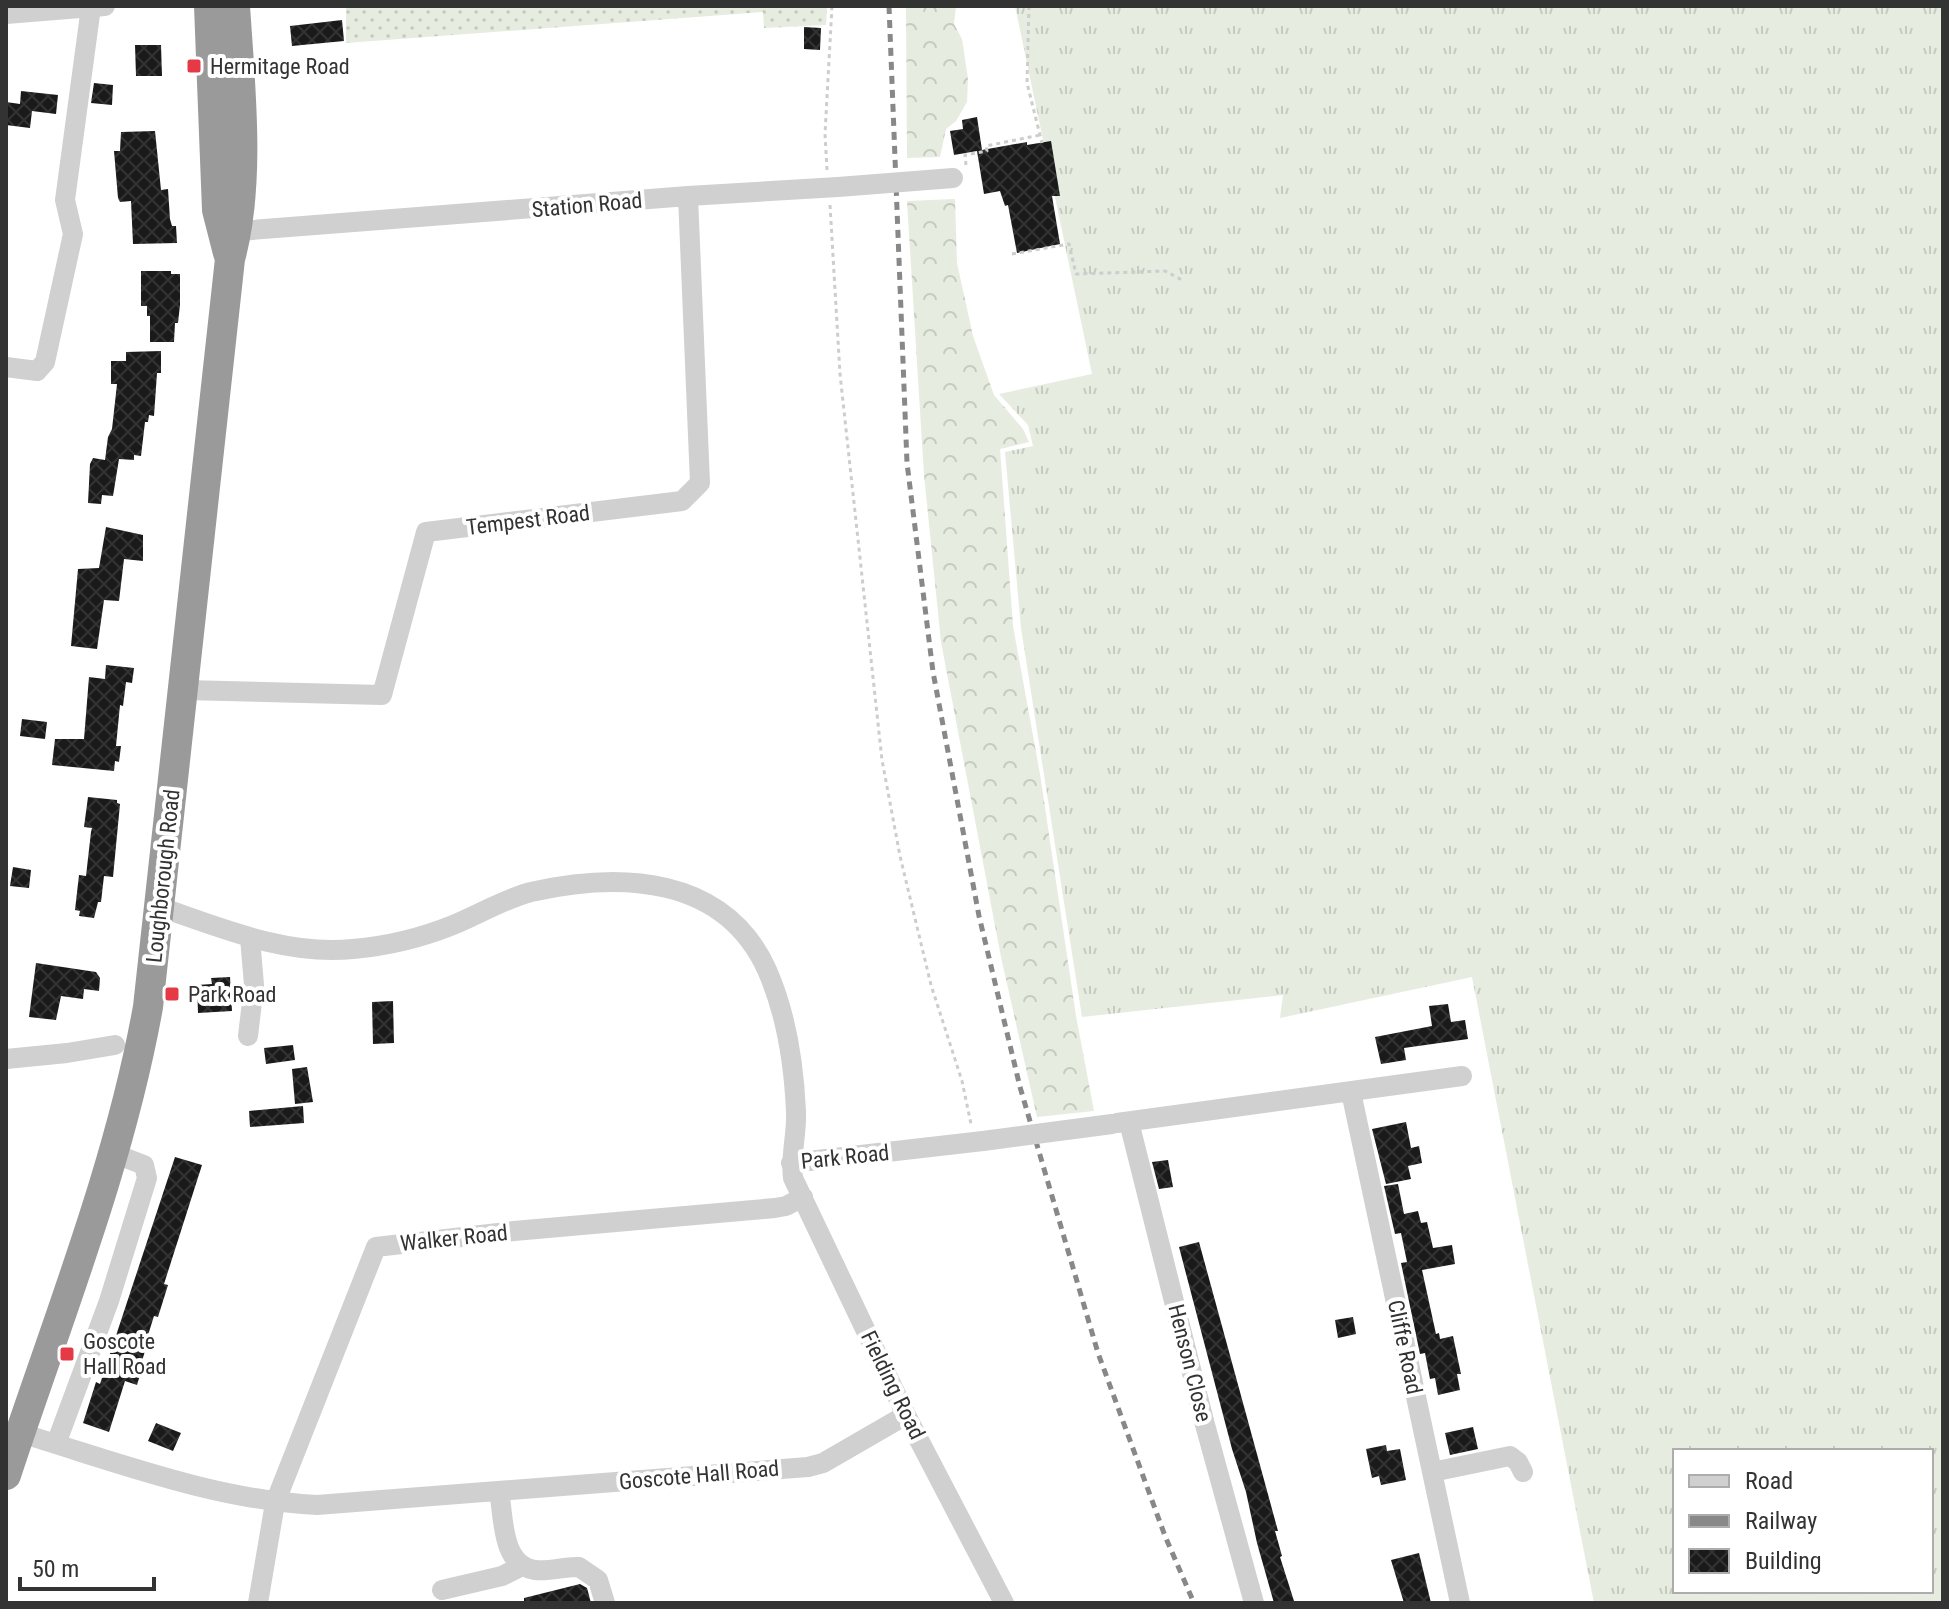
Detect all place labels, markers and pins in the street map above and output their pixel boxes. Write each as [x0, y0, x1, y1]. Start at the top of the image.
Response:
place label: Hermitage Road [210, 54, 350, 79]
marker: Hermitage Road [185, 57, 203, 75]
place label: Park Road [188, 982, 276, 1007]
marker: Park Road [163, 985, 181, 1003]
place label: Goscote Hall Road [83, 1329, 167, 1379]
marker: Goscote Hall Road [58, 1345, 76, 1363]

